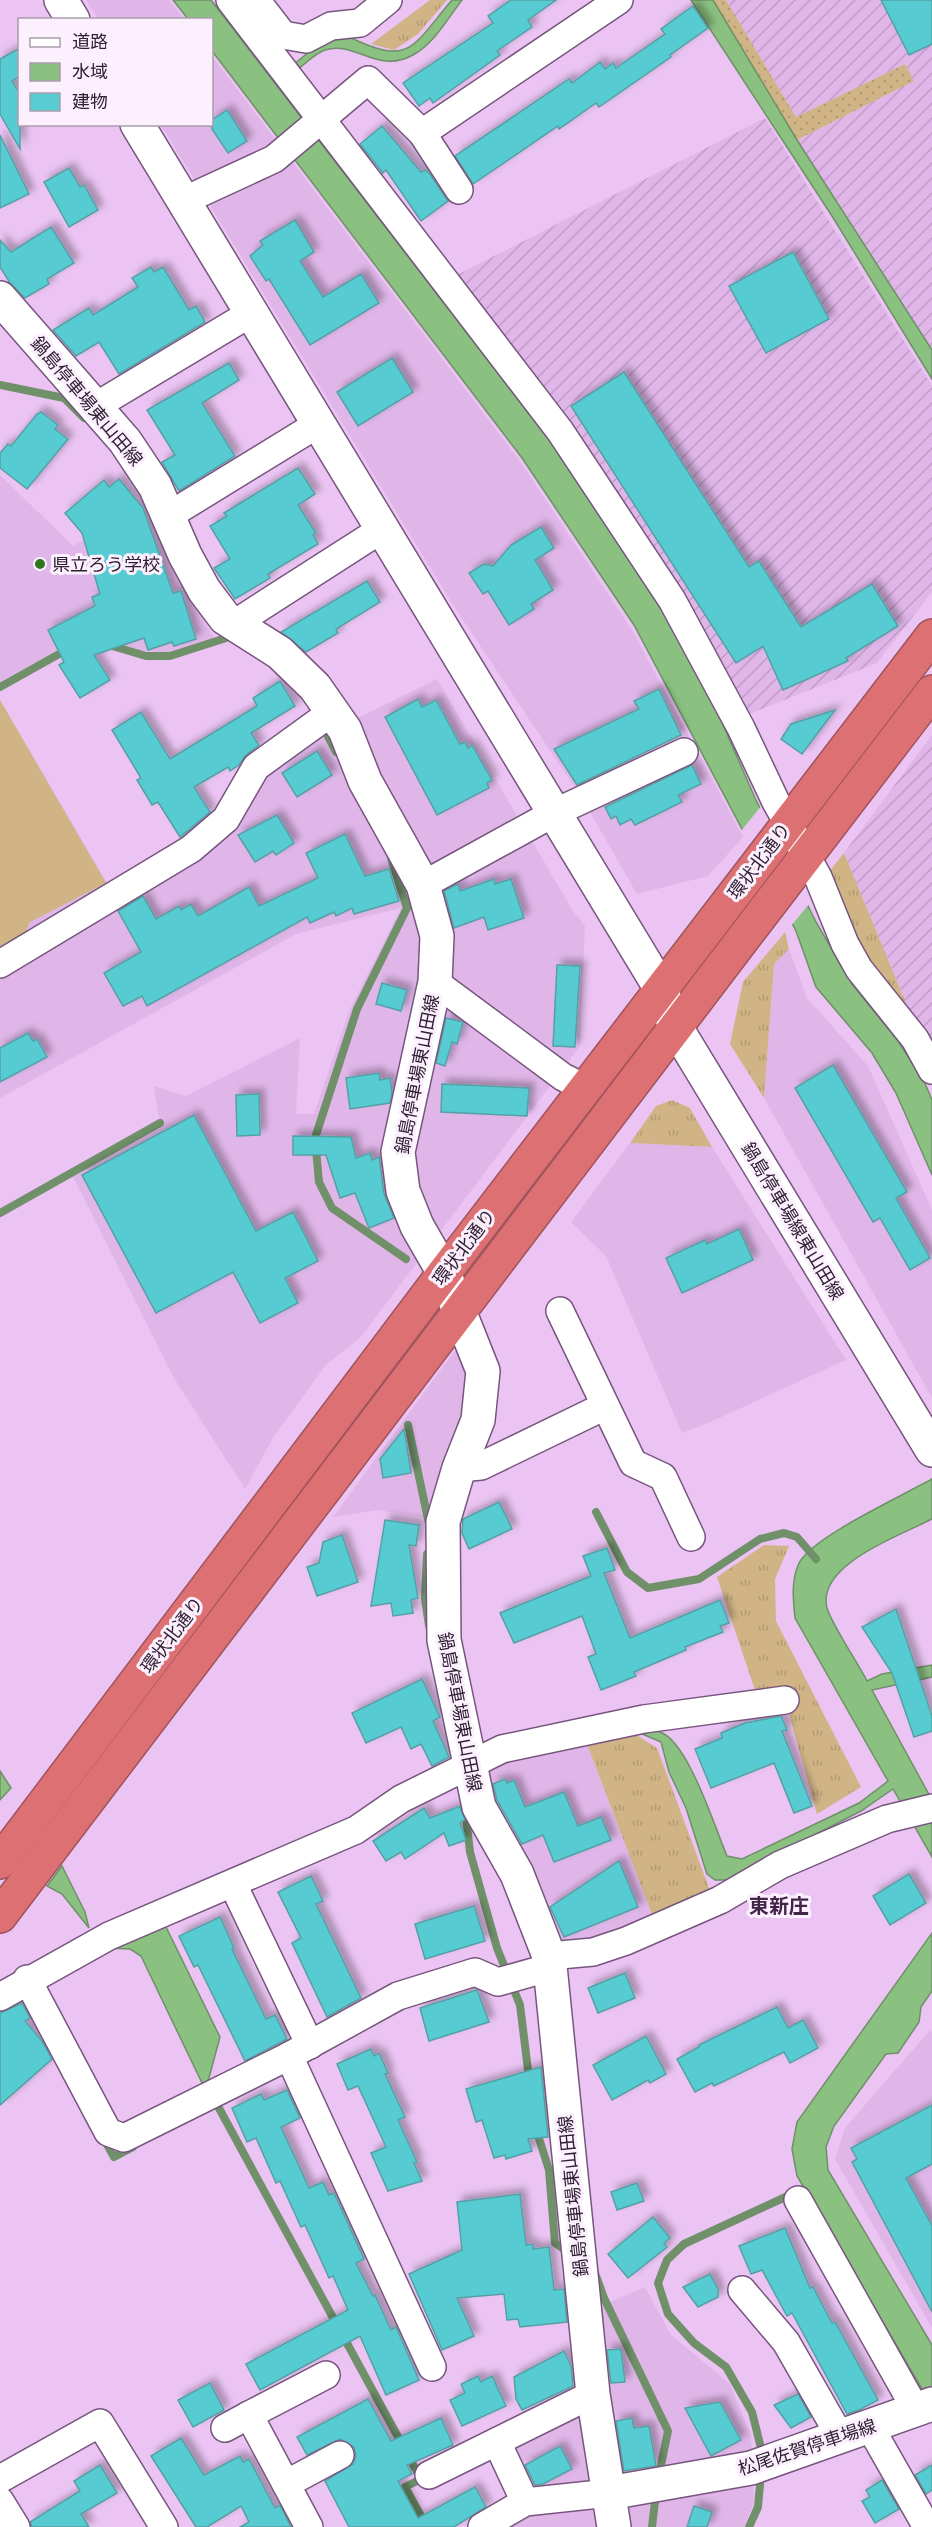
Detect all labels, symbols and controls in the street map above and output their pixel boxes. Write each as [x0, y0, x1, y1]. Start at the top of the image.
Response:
legend [18, 18, 213, 126]
text: 道路 [72, 28, 108, 55]
text: 水域 [72, 58, 108, 85]
text: 建物 [72, 88, 108, 115]
street label: 鍋島停車場東山田線 [25, 330, 149, 472]
place label: 県立ろう学校 [52, 551, 160, 578]
marker: 県立ろう学校 [33, 557, 47, 571]
street label: 環状北通り [721, 817, 797, 905]
street label: 鍋島停車場東山田線 [388, 992, 446, 1156]
street label: 鍋島停車場線東山田線 [735, 1137, 851, 1305]
street label: 環状北通り [426, 1203, 502, 1291]
street label: 環状北通り [134, 1591, 210, 1679]
street label: 鍋島停車場東山田線 [431, 1630, 489, 1794]
district label: 東新庄 [749, 1890, 809, 1921]
street label: 鍋島停車場東山田線 [551, 2114, 595, 2278]
street label: 松尾佐賀停車場線 [734, 2412, 880, 2482]

